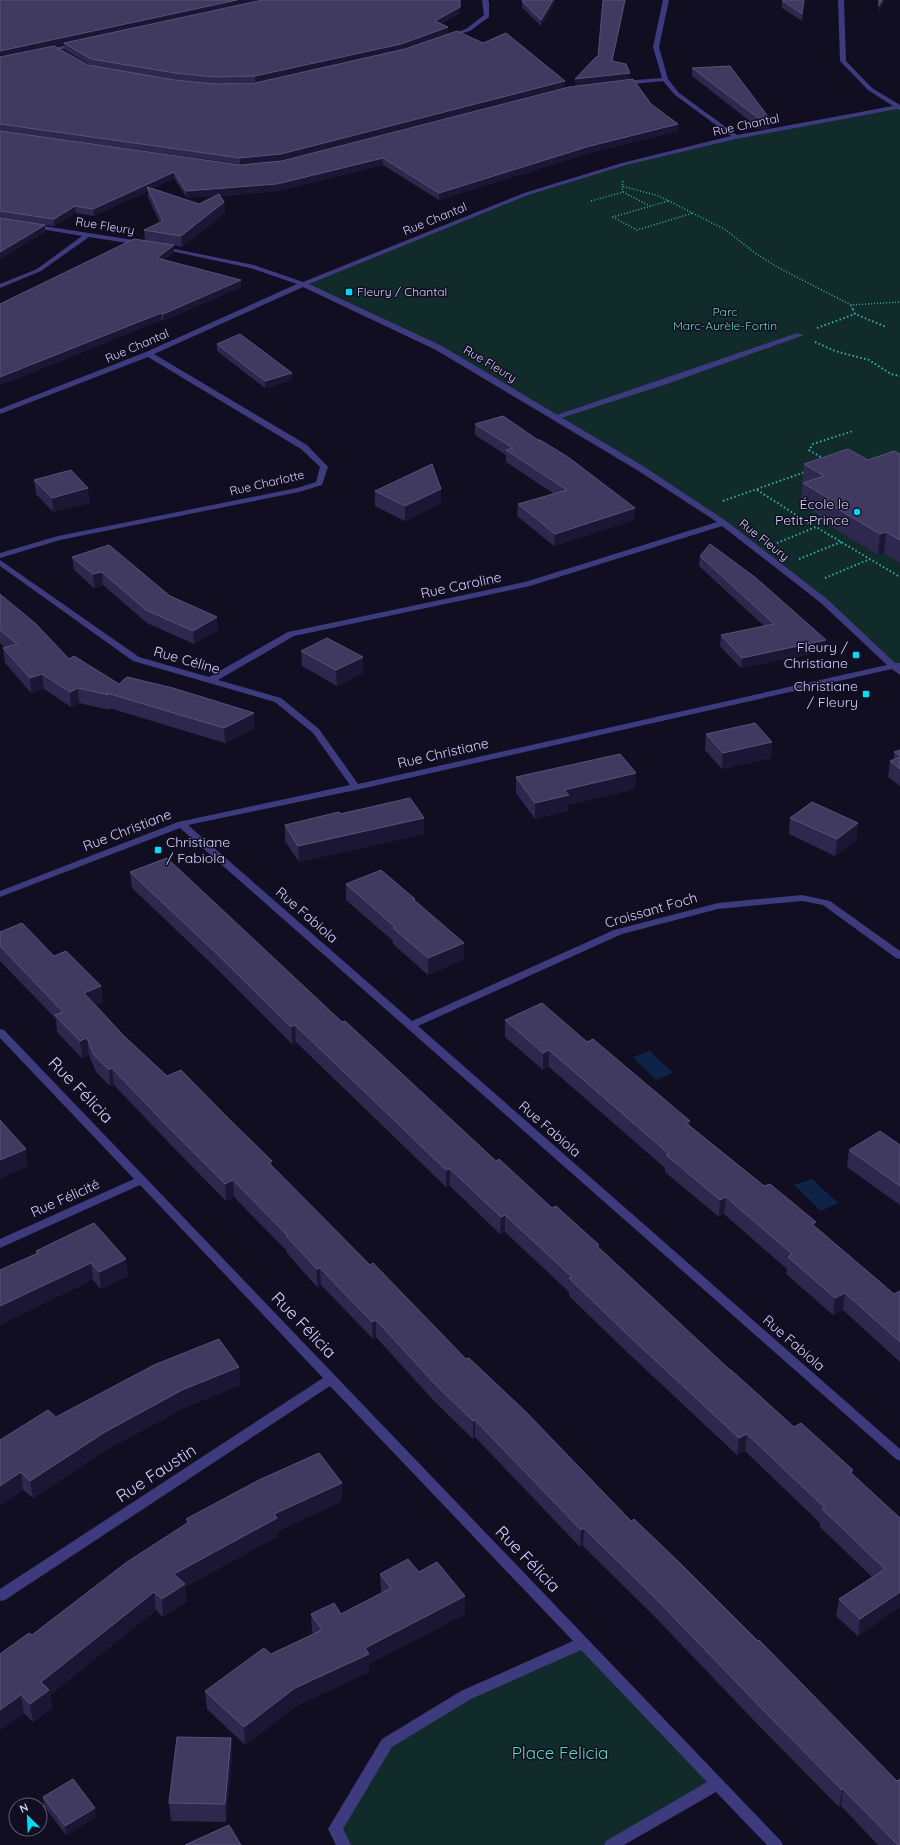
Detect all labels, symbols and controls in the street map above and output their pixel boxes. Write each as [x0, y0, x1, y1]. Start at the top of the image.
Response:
street label: Rue Chantal [711, 110, 781, 139]
street label: Rue Chantal [401, 199, 469, 238]
street label: Rue Fleury [75, 213, 136, 238]
place label: Fleury / Chantal [357, 284, 447, 299]
marker: Fleury / Chantal [344, 287, 354, 297]
park label: Parc Marc-Aurèle-Fortin [673, 304, 777, 333]
street label: Rue Chantal [103, 325, 171, 366]
street label: Rue Fleury [461, 342, 520, 385]
street label: Rue Charlotte [228, 467, 306, 498]
place label: École le Petit-Prince [775, 495, 849, 529]
marker: École le Petit-Prince [852, 507, 862, 517]
street label: Rue Fleury [736, 515, 792, 564]
street label: Rue Caroline [419, 568, 503, 602]
place label: Fleury / Christiane [784, 638, 849, 672]
street label: Rue Céline [152, 642, 222, 678]
marker: Fleury / Christiane [851, 650, 861, 660]
place label: Christiane / Fleury [794, 677, 858, 711]
marker: Christiane / Fleury [861, 689, 871, 699]
street label: Rue Christiane [396, 734, 491, 772]
street label: Rue Christiane [80, 805, 174, 855]
place label: Christiane / Fabiola [166, 833, 230, 867]
marker: Christiane / Fabiola [153, 845, 163, 855]
street label: Rue Fabiola [272, 883, 342, 947]
street label: Croissant Foch [603, 888, 699, 932]
street label: Rue Félicia [44, 1052, 118, 1127]
street label: Rue Fabiola [515, 1097, 585, 1161]
street label: Rue Félicité [28, 1175, 102, 1221]
street label: Rue Félicia [267, 1287, 341, 1362]
street label: Rue Fabiola [759, 1311, 829, 1375]
street label: Rue Faustin [112, 1439, 200, 1506]
street label: Rue Félicia [491, 1521, 565, 1596]
park label: Place Felicia [512, 1742, 608, 1763]
north arrow [8, 1797, 48, 1837]
text: N [17, 1800, 30, 1816]

